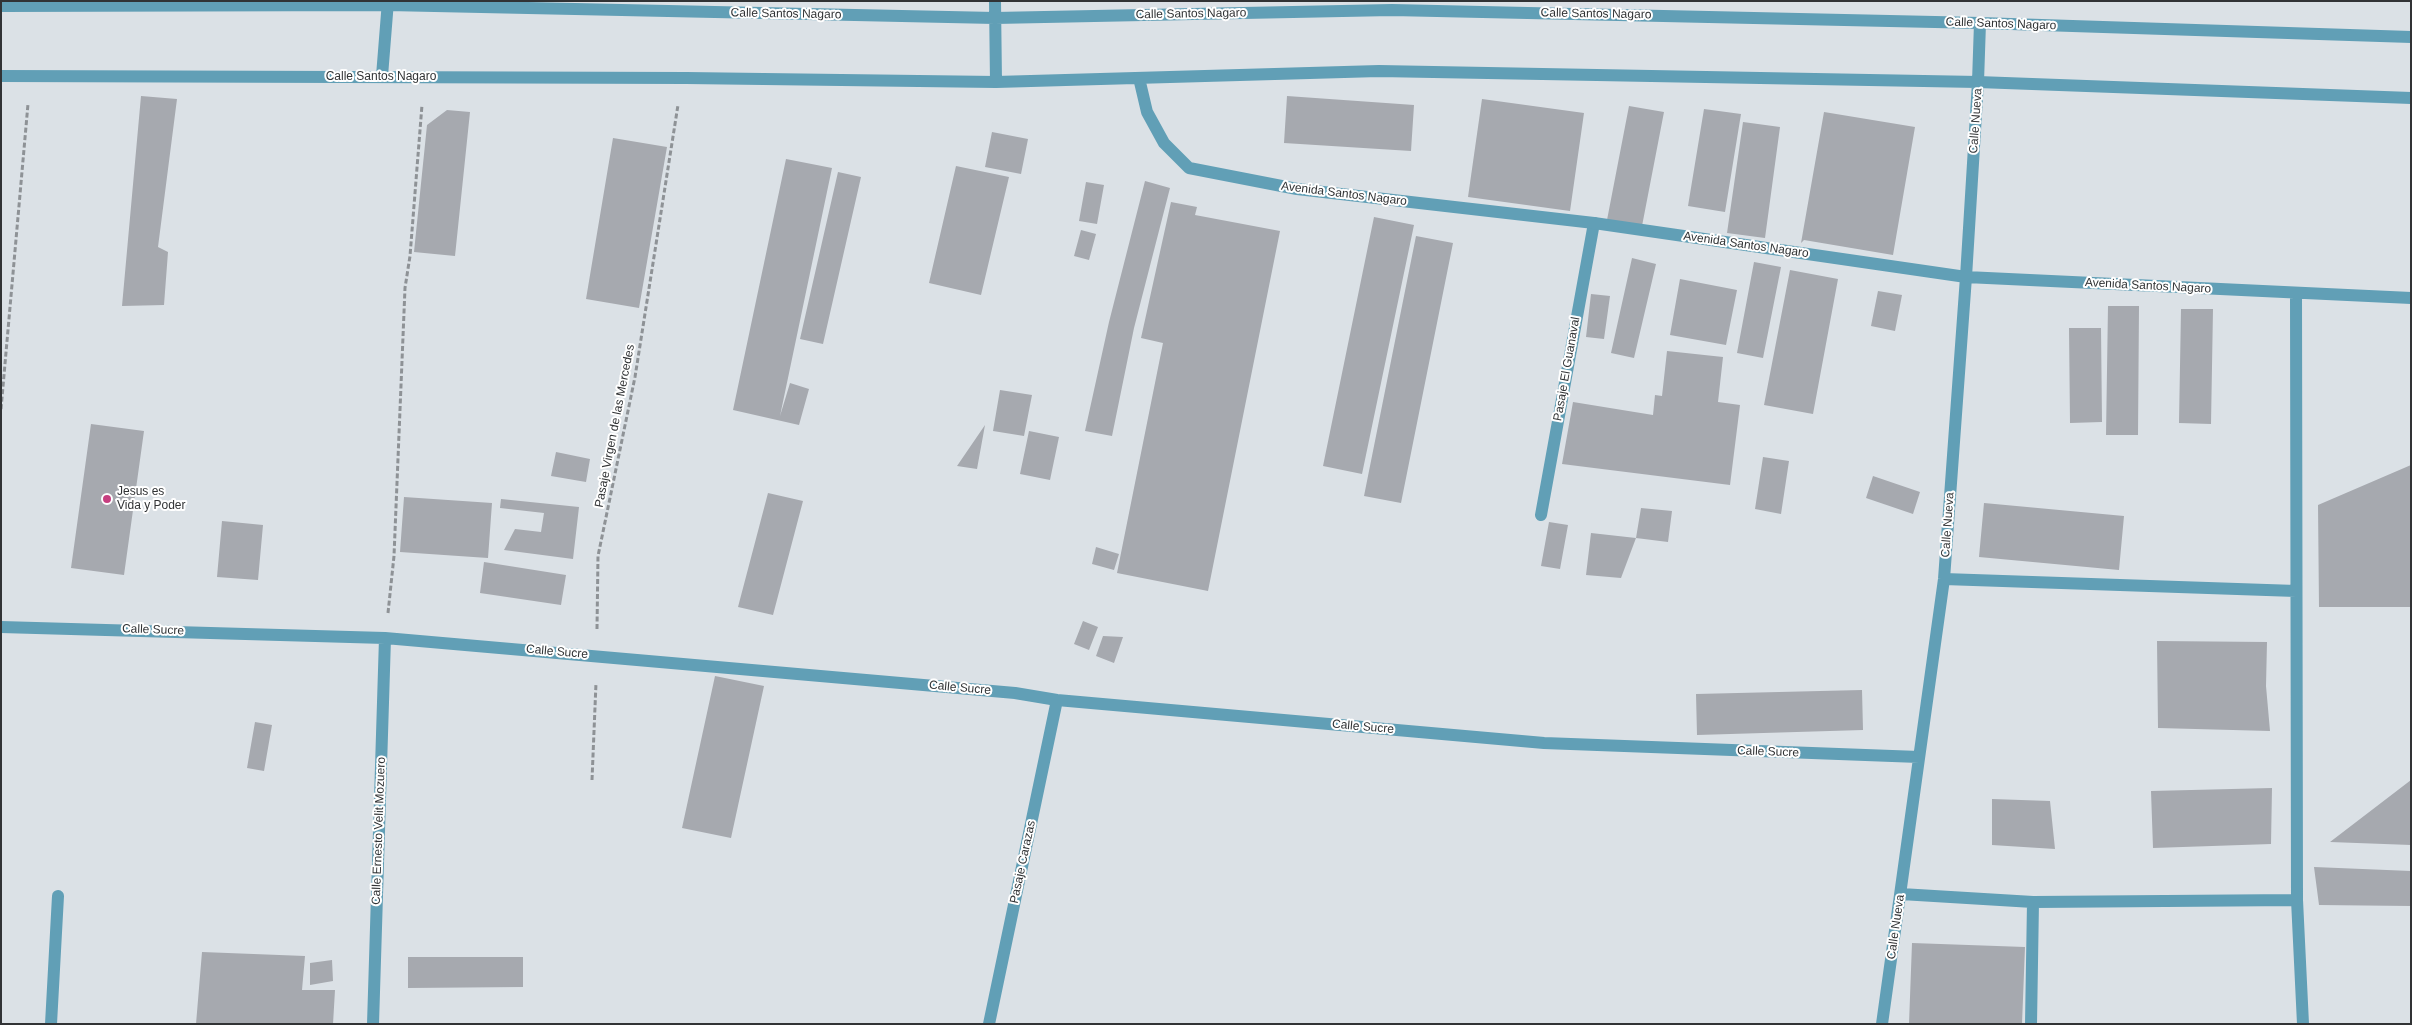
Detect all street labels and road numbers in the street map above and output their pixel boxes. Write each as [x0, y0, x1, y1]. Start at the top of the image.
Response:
street label: Calle Santos Nagaro [731, 6, 841, 22]
street label: Calle Santos Nagaro [1136, 6, 1246, 22]
street label: Calle Santos Nagaro [1541, 6, 1651, 22]
street label: Calle Santos Nagaro [1945, 15, 2057, 33]
street label: Calle Santos Nagaro [326, 70, 436, 84]
street label: Calle Nueva [1967, 88, 1985, 154]
street label: Avenida Santos Nagaro [1280, 179, 1408, 209]
street label: Avenida Santos Nagaro [1682, 229, 1810, 261]
street label: Avenida Santos Nagaro [2084, 275, 2212, 297]
street label: Pasaje El Guanaval [1551, 316, 1583, 422]
street label: Pasaje Virgen de las Mercedes [592, 343, 638, 509]
street label: Calle Nueva [1939, 492, 1957, 558]
street label: Calle Sucre [122, 622, 184, 638]
street label: Calle Sucre [525, 642, 589, 662]
street label: Calle Sucre [928, 678, 992, 698]
street label: Calle Sucre [1331, 717, 1395, 737]
street label: Calle Sucre [1737, 744, 1799, 760]
street label: Calle Ernesto Velit Mozuero [369, 757, 389, 905]
street label: Pasaje Carazas [1007, 819, 1039, 905]
street label: Calle Nueva [1884, 894, 1908, 960]

